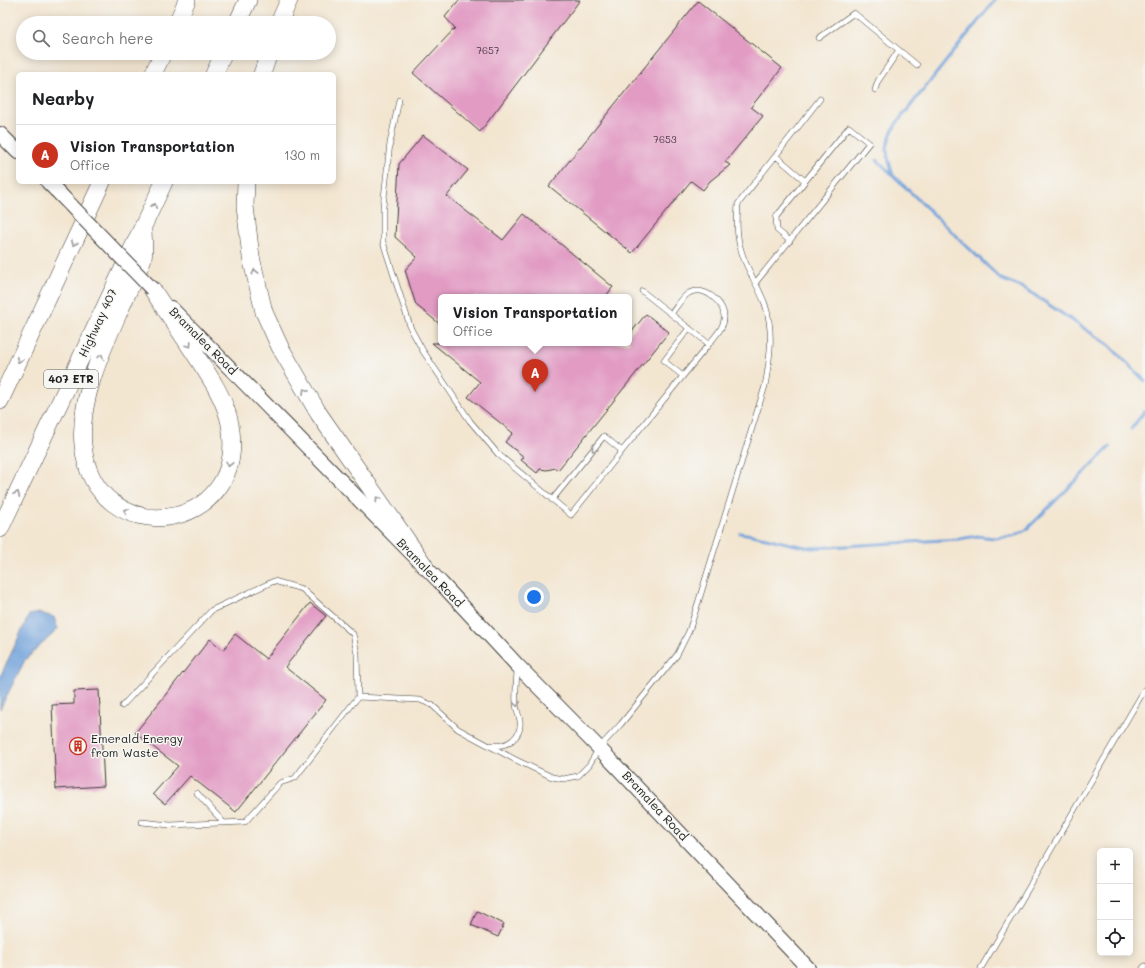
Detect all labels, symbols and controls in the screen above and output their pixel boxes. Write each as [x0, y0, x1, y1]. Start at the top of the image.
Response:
search box [16, 16, 336, 60]
icon: search [30, 27, 52, 49]
text: Search here [62, 28, 153, 48]
house number: 7657 [477, 43, 500, 57]
text: Nearby [32, 87, 94, 109]
house number: 7653 [653, 132, 677, 146]
text: Vision Transportation [70, 136, 235, 156]
text: A [40, 146, 50, 163]
text: 130 m [284, 146, 320, 163]
text: Office [70, 156, 110, 173]
one-way arrow [149, 202, 157, 209]
one-way arrow [71, 238, 79, 246]
one-way arrow [251, 269, 259, 276]
street label: Highway 407 [74, 285, 120, 359]
popup [438, 294, 632, 346]
text: Vision Transportation [453, 302, 617, 322]
street label: Bramalea Road [166, 303, 241, 378]
text: Office [453, 322, 493, 339]
one-way arrow [184, 341, 192, 348]
one-way arrow [96, 354, 104, 361]
one-way arrow [16, 356, 24, 364]
pin: A [522, 359, 548, 392]
road number: 407 ETR [44, 370, 98, 388]
one-way arrow [303, 388, 310, 395]
one-way arrow [591, 444, 598, 452]
one-way arrow [225, 461, 233, 468]
one-way arrow [12, 491, 20, 499]
one-way arrow [375, 496, 383, 503]
one-way arrow [123, 508, 130, 515]
street label: Bramalea Road [394, 535, 468, 610]
your location [524, 587, 544, 607]
one-way arrow [512, 701, 521, 707]
place label: Emerald Energy from Waste [91, 730, 183, 760]
building icon: Emerald Energy from Waste [68, 736, 88, 756]
street label: Bramalea Road [619, 767, 692, 844]
map controls [1097, 848, 1133, 956]
button: + [1097, 848, 1133, 884]
button: − [1097, 884, 1133, 920]
button: locate [1097, 920, 1133, 956]

